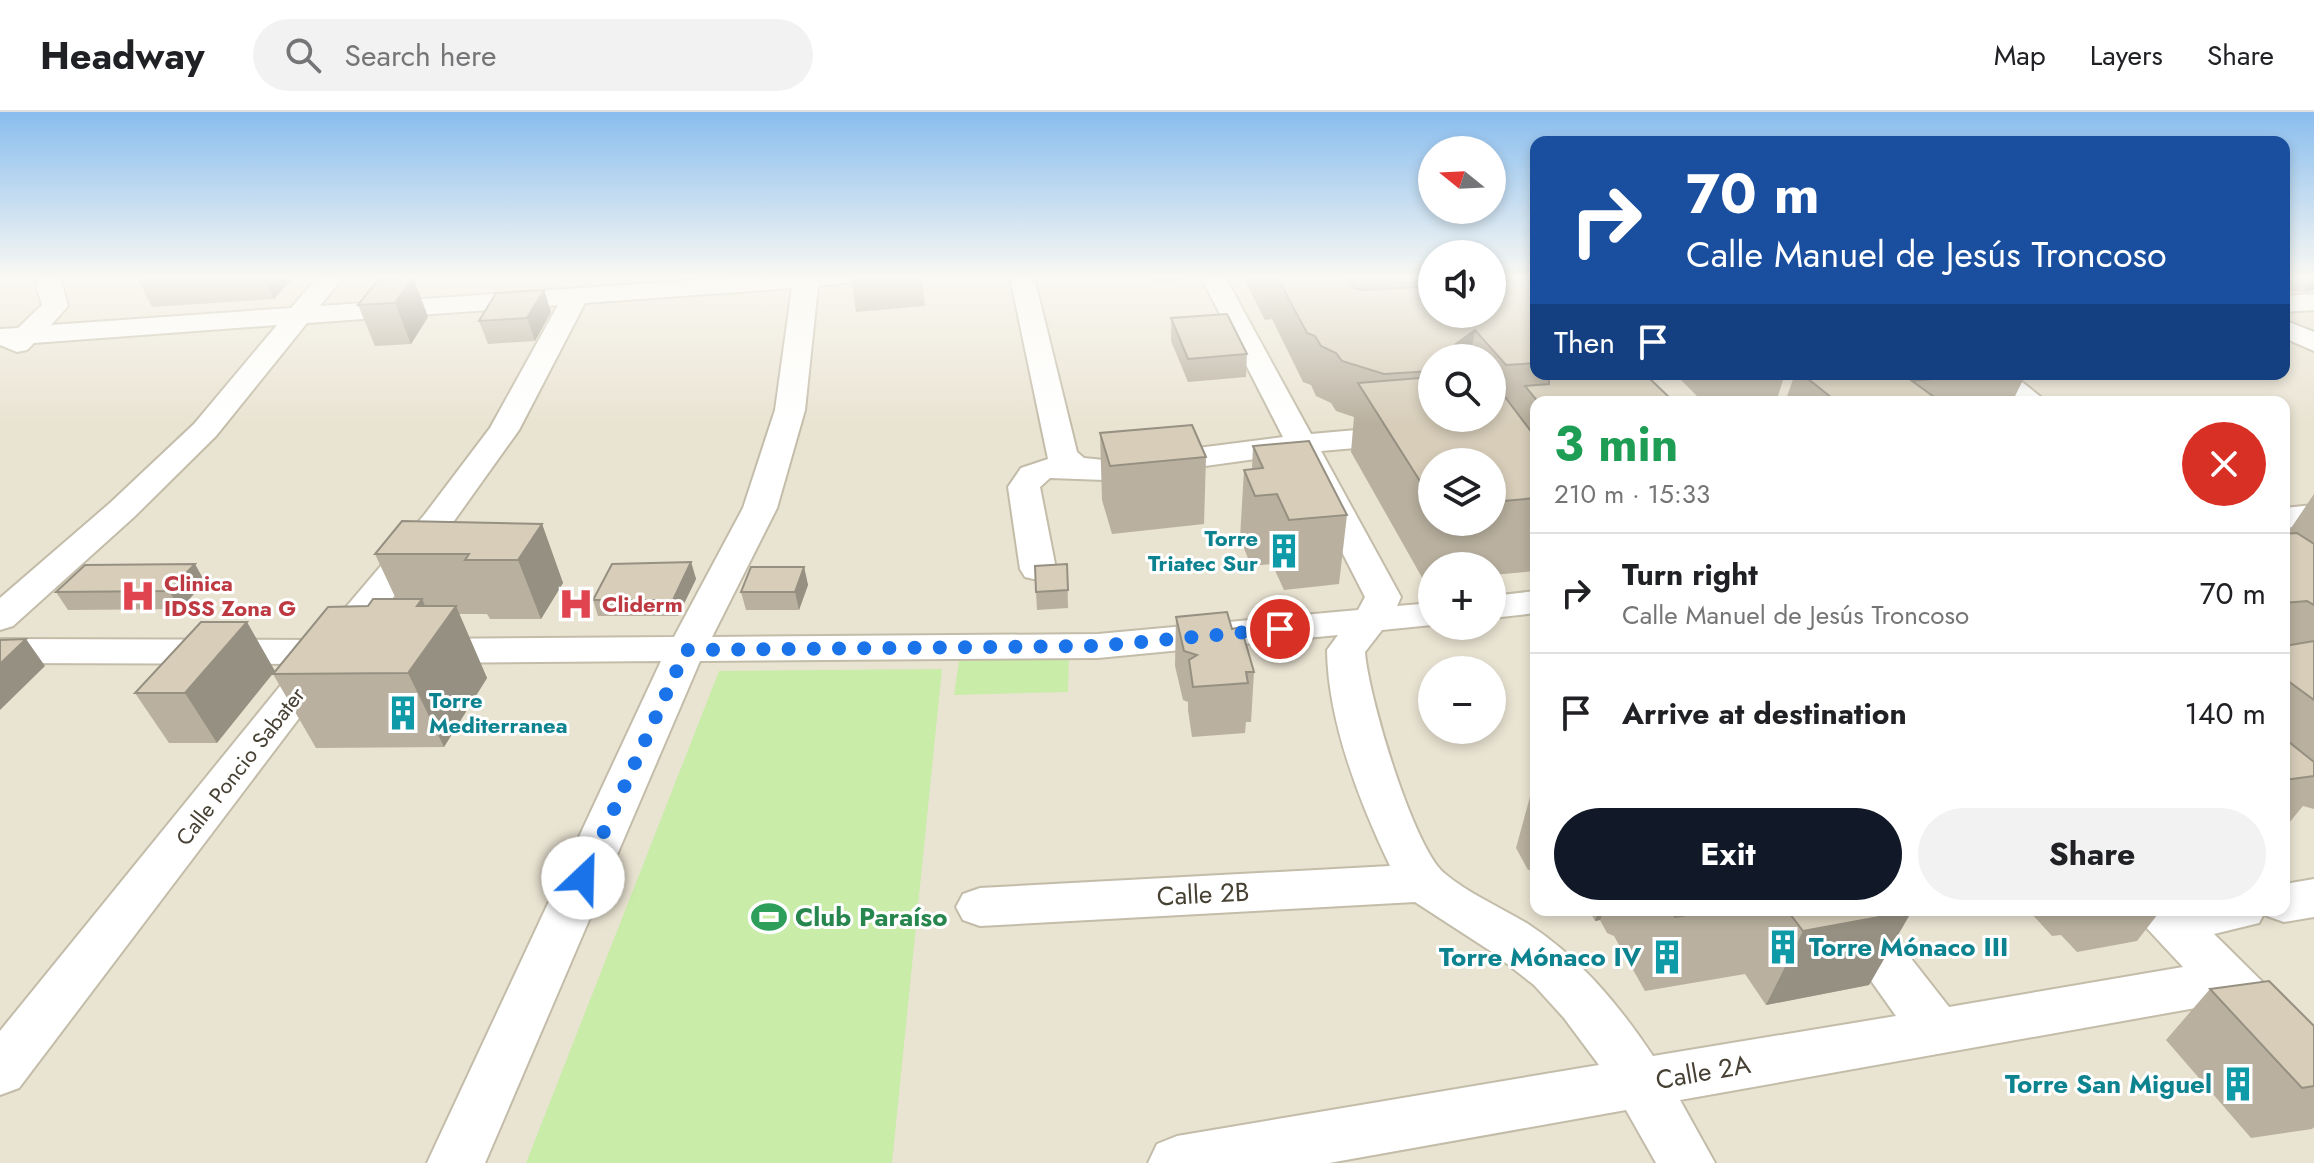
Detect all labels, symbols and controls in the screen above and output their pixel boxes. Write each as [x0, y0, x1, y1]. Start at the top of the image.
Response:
search box [253, 19, 813, 91]
text: Headway [40, 28, 205, 83]
icon: search [281, 33, 325, 77]
text: Search here [345, 34, 496, 77]
text: Map [1994, 35, 2046, 76]
text: Layers [2090, 35, 2163, 76]
text: Share [2207, 35, 2274, 76]
north arrow [1418, 136, 1506, 224]
map controls [1418, 136, 1506, 744]
text: 70 m [1686, 153, 1820, 234]
icon: right [1554, 168, 1658, 272]
text: Calle Manuel de Jesús Troncoso [1686, 228, 2167, 280]
button: sound [1418, 240, 1506, 328]
icon: arrive [1631, 320, 1675, 364]
text: Then [1554, 321, 1615, 364]
button: search [1418, 344, 1506, 432]
text: 3 min [1554, 410, 1678, 479]
button: close [2182, 422, 2266, 506]
button: layers [1418, 448, 1506, 536]
text: 210 m · 15:33 [1554, 475, 1710, 513]
place label: Torre Triatec Sur [1148, 522, 1258, 579]
building icon: Torre Triatec Sur [1265, 532, 1303, 570]
button: + [1418, 552, 1506, 640]
text: Turn right [1622, 553, 1758, 596]
place label: Clinica IDSS Zona G [164, 567, 296, 624]
icon: right [1554, 571, 1598, 615]
text: 70 m [2200, 572, 2266, 615]
hospital icon: Clinica IDSS Zona G [119, 577, 157, 615]
hospital icon: Cliderm [557, 585, 595, 623]
place label: Cliderm [602, 588, 683, 620]
pin [1246, 595, 1314, 663]
text: Calle Manuel de Jesús Troncoso [1622, 596, 1969, 634]
icon: arrive [1258, 607, 1302, 651]
button: − [1418, 656, 1506, 744]
street label: Calle Poncio Sabater [168, 680, 312, 852]
place label: Torre Mediterranea [429, 684, 568, 741]
icon: arrive [1554, 691, 1598, 735]
text: Arrive at destination [1622, 692, 1907, 735]
text: 140 m [2185, 692, 2266, 735]
building icon: Torre Mediterranea [384, 694, 422, 732]
button: Exit [1554, 808, 1902, 900]
button: Share [1918, 808, 2266, 900]
position arrow [541, 836, 625, 920]
street label: Calle 2B [1156, 873, 1250, 915]
sports icon: Club Paraíso [750, 898, 788, 936]
place label: Club Paraíso [795, 898, 948, 936]
building icon: Torre Mónaco III [1764, 928, 1802, 966]
place label: Torre Mónaco III [1809, 928, 2008, 966]
place label: Torre Mónaco IV [1439, 938, 1642, 976]
building icon: Torre Mónaco IV [1648, 938, 1686, 976]
street label: Calle 2A [1653, 1045, 1754, 1099]
place label: Torre San Miguel [2005, 1065, 2212, 1103]
building icon: Torre San Miguel [2219, 1065, 2257, 1103]

